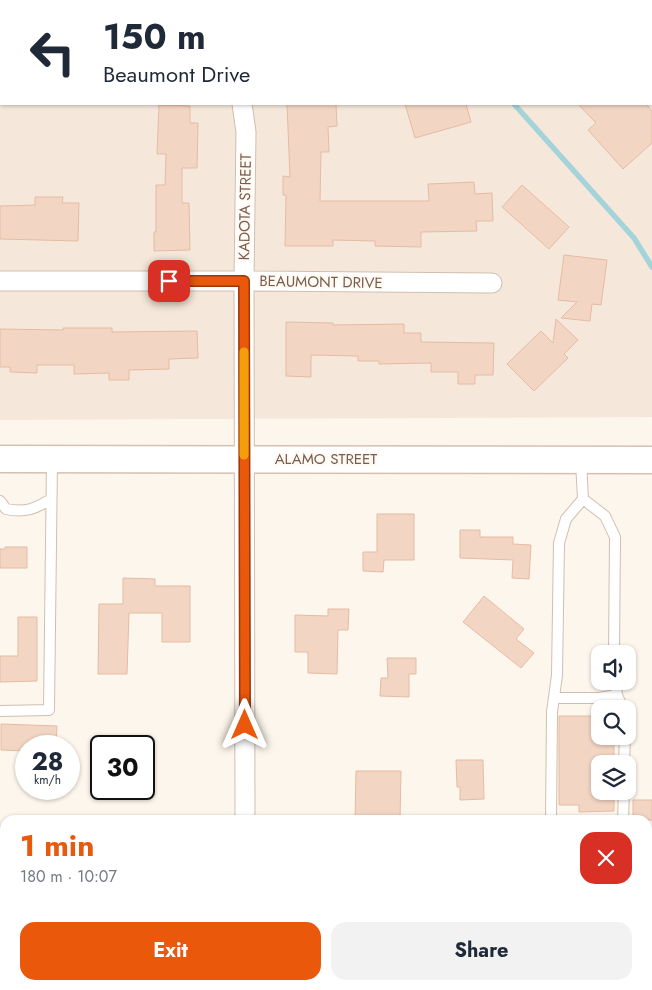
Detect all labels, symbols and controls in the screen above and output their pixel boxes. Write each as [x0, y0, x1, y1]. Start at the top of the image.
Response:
text: 150 m [103, 12, 206, 62]
icon: left [20, 20, 85, 85]
text: Beaumont Drive [103, 58, 250, 90]
street label: KADOTA STREET [233, 153, 257, 261]
pin [148, 260, 190, 302]
icon: arrive [155, 267, 183, 295]
street label: BEAUMONT DRIVE [259, 270, 383, 294]
street label: ALAMO STREET [275, 448, 377, 470]
map controls [591, 645, 636, 800]
button: sound [591, 645, 636, 690]
position arrow [218, 698, 270, 750]
button: search [591, 700, 636, 745]
speed limit sign: 30 [90, 735, 155, 800]
text: 28 [31, 743, 64, 779]
button: layers [591, 755, 636, 800]
text: km/h [34, 771, 61, 789]
text: 1 min [20, 824, 94, 867]
button: close [580, 832, 632, 884]
text: 180 m · 10:07 [20, 865, 117, 888]
button: Exit [20, 922, 321, 980]
button: Share [331, 922, 632, 980]

